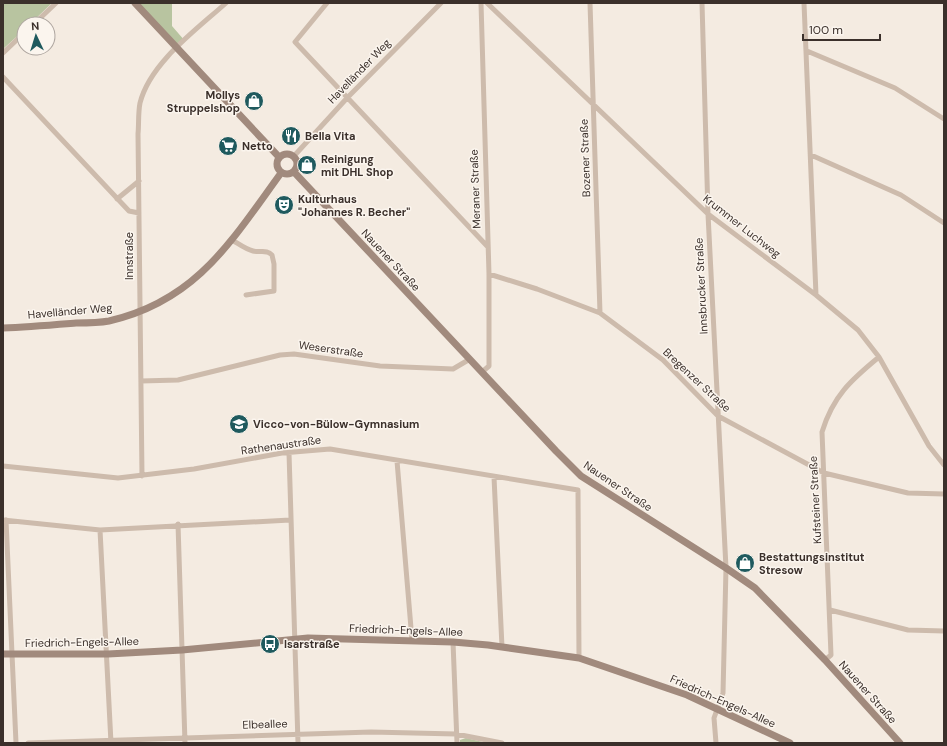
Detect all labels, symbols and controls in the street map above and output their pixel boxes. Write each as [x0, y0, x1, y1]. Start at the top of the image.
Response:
north arrow [16, 16, 56, 56]
scale bar [803, 16, 880, 42]
text: N [31, 19, 40, 33]
text: 100 m [809, 22, 843, 38]
street label: Havelländer Weg [325, 36, 393, 106]
place label: Mollys Struppelshop [167, 88, 240, 115]
shop icon: Mollys Struppelshop [243, 90, 265, 112]
street label: Bozener Straße [577, 119, 593, 197]
restaurant icon: Bella Vita [280, 125, 302, 147]
place label: Bella Vita [305, 129, 356, 143]
supermarket icon: Netto [217, 135, 239, 157]
place label: Netto [242, 139, 273, 153]
street label: Meraner Straße [467, 149, 483, 229]
place label: Reinigung mit DHL Shop [321, 152, 393, 179]
shop icon: Reinigung mit DHL Shop [296, 154, 318, 176]
street label: Krummer Luchweg [700, 191, 784, 261]
place label: Kulturhaus "Johannes R. Becher" [298, 192, 410, 219]
theatre icon: Kulturhaus "Johannes R. Becher" [273, 194, 295, 216]
street label: Nauener Straße [359, 226, 423, 294]
street label: Innstraße [122, 232, 136, 280]
street label: Innsbrucker Straße [691, 237, 711, 335]
street label: Havelländer Weg [27, 300, 113, 322]
street label: Weserstraße [298, 338, 364, 360]
street label: Bregenzer Straße [660, 345, 734, 415]
school or university icon: Vicco-von-Bülow-Gymnasium [228, 413, 250, 435]
place label: Vicco-von-Bülow-Gymnasium [253, 417, 419, 431]
street label: Rathenaustraße [240, 432, 322, 458]
street label: Kufsteiner Straße [806, 456, 824, 544]
street label: Nauener Straße [581, 458, 655, 514]
place label: Bestattungsinstitut Stresow [759, 550, 865, 577]
shop icon: Bestattungsinstitut Stresow [734, 552, 756, 574]
street label: Friedrich-Engels-Allee [349, 621, 463, 639]
bus stop icon: Isarstraße [259, 633, 281, 655]
street label: Friedrich-Engels-Allee [25, 634, 139, 650]
place label: Isarstraße [284, 637, 340, 651]
street label: Nauener Straße [836, 658, 900, 726]
street label: Friedrich-Engels-Allee [668, 671, 778, 731]
street label: Elbeallee [242, 716, 288, 732]

